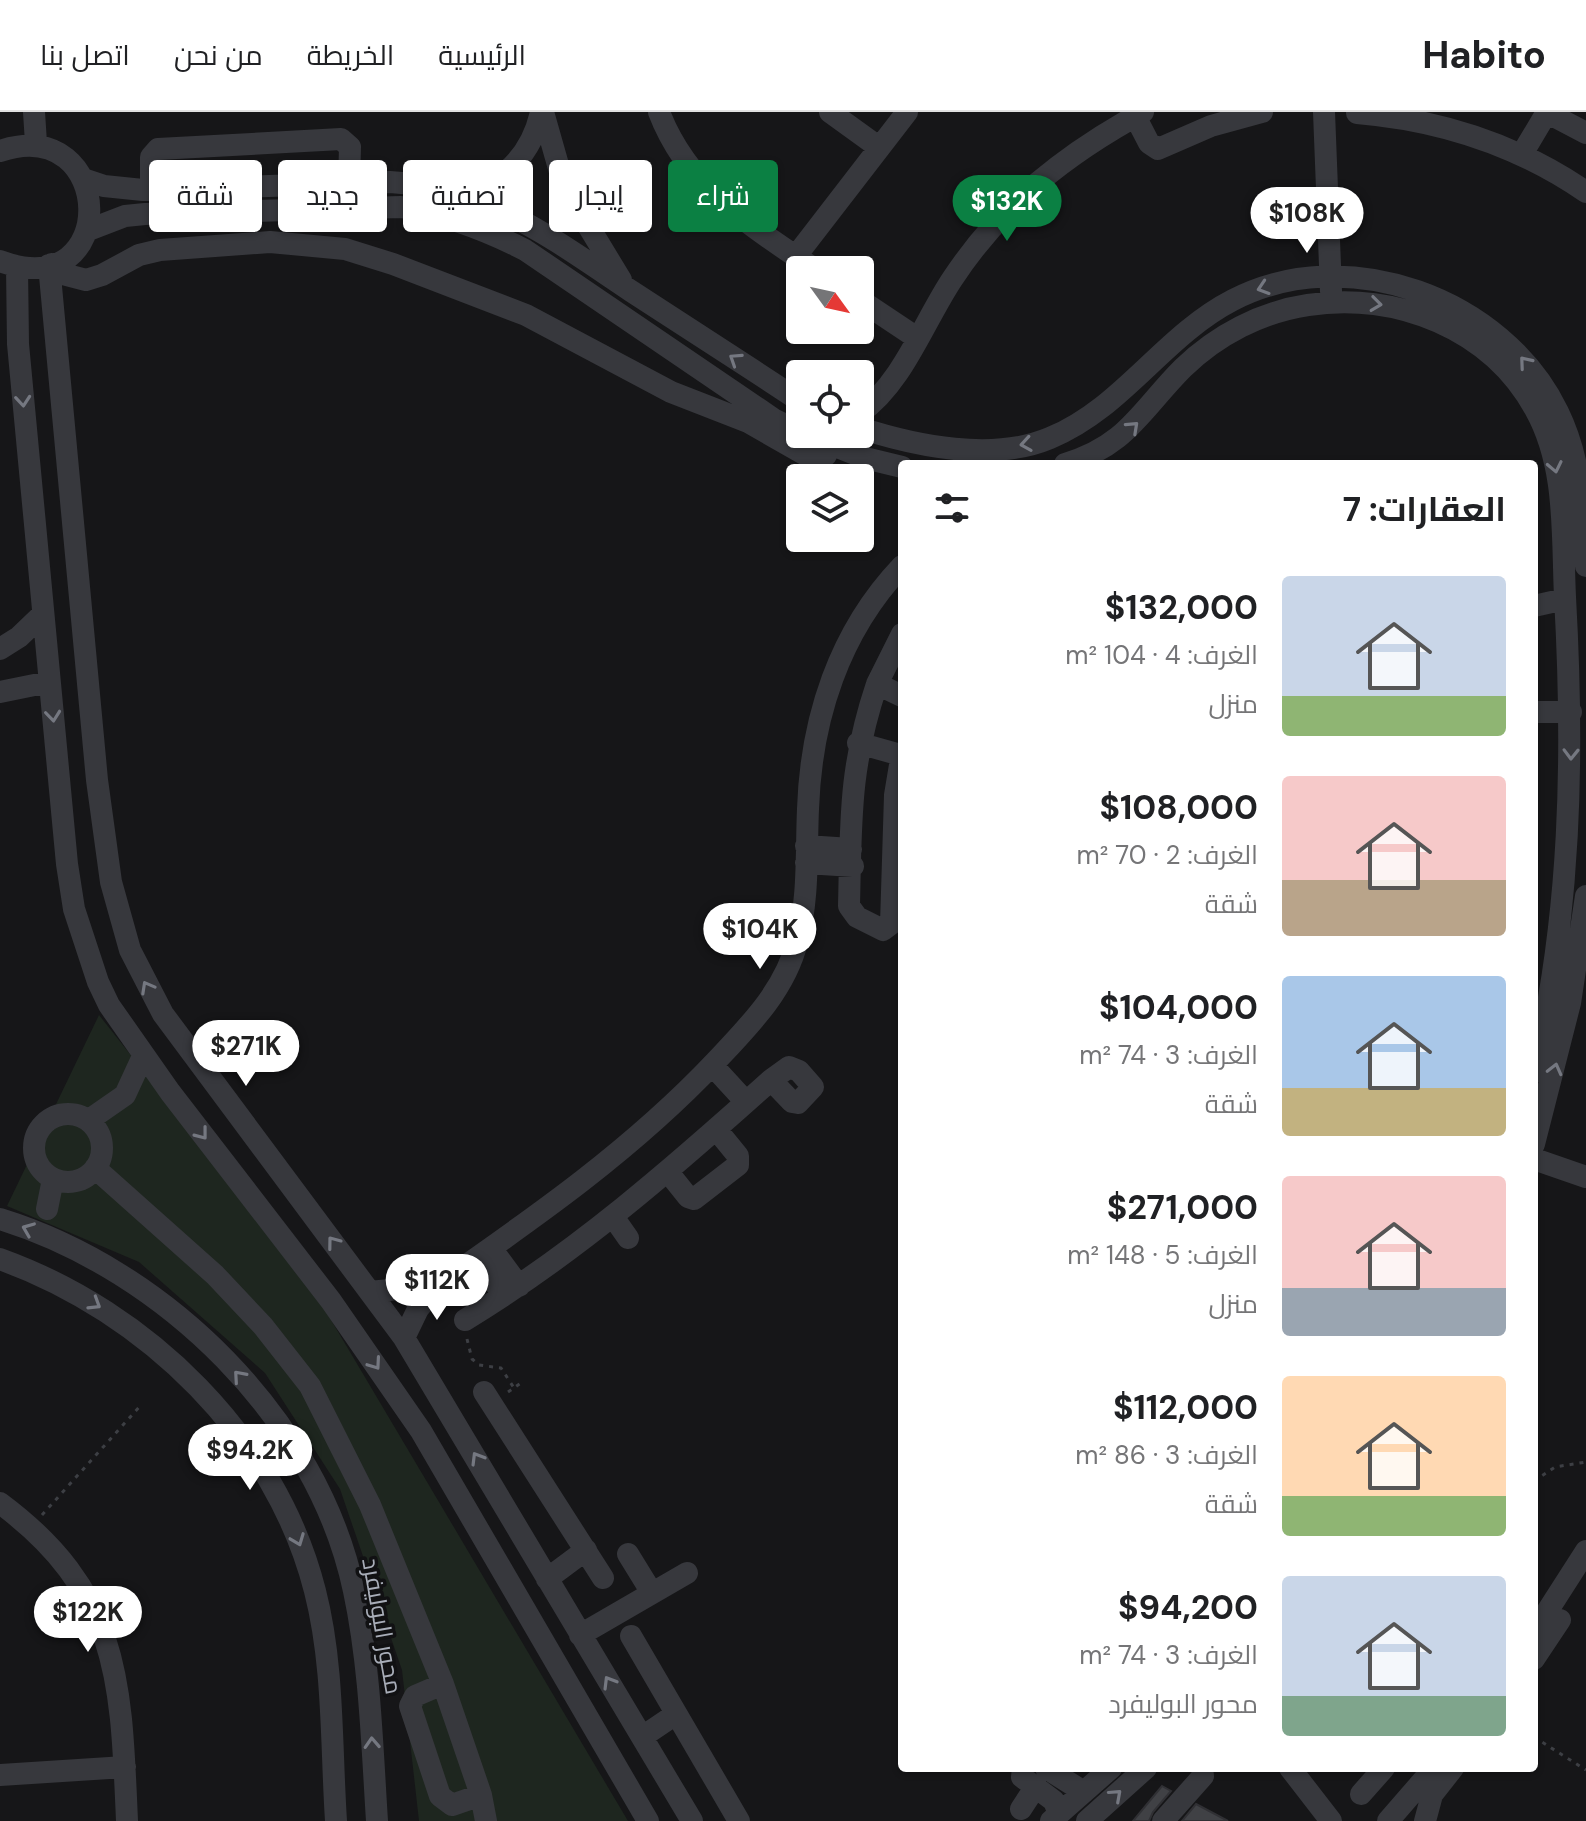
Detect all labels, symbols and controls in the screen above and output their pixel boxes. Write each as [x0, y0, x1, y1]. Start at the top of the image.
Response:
text: Habito [1422, 30, 1546, 80]
text: اتصل بنا [40, 37, 130, 74]
text: من نحن [174, 37, 263, 74]
text: الخريطة [307, 37, 394, 74]
text: الرئيسية [438, 37, 526, 74]
chip: شقة [149, 160, 262, 232]
chip: جديد [278, 160, 387, 232]
chip: تصفية [403, 160, 533, 232]
chip: إيجار [549, 160, 652, 232]
chip: شراء [668, 160, 778, 232]
pin: $132K [951, 175, 1063, 243]
text: $132K [971, 184, 1043, 218]
pin: $108K [1251, 187, 1363, 255]
text: $108K [1269, 196, 1345, 230]
north arrow [786, 256, 874, 344]
map controls [786, 256, 874, 552]
one-way arrow [1257, 279, 1270, 295]
one-way arrow [1369, 295, 1383, 312]
one-way arrow [729, 353, 743, 368]
one-way arrow [1520, 357, 1535, 371]
button: locate [786, 360, 874, 448]
one-way arrow [15, 395, 32, 408]
one-way arrow [1124, 421, 1138, 436]
one-way arrow [1019, 435, 1033, 452]
one-way arrow [1546, 460, 1563, 474]
button: layers [786, 464, 874, 552]
icon: filters [930, 486, 974, 530]
text: العقارات: 7 [1343, 487, 1506, 532]
text: $132,000 [1105, 585, 1258, 630]
icon: home [1346, 608, 1442, 704]
text: الغرف: 4 · 104 m² [1065, 638, 1258, 672]
text: منزل [1209, 687, 1258, 721]
one-way arrow [44, 709, 61, 722]
one-way arrow [1562, 748, 1580, 761]
text: $108,000 [1099, 785, 1258, 830]
icon: home [1346, 808, 1442, 904]
text: الغرف: 2 · 70 m² [1077, 838, 1258, 872]
text: شقة [1205, 887, 1258, 921]
pin: $104K [704, 903, 816, 971]
text: $104K [721, 912, 799, 946]
one-way arrow [141, 981, 157, 995]
text: $104,000 [1099, 985, 1258, 1030]
icon: home [1346, 1008, 1442, 1104]
pin: $271K [190, 1020, 302, 1088]
text: $271K [210, 1029, 282, 1063]
text: الغرف: 3 · 74 m² [1079, 1038, 1258, 1072]
one-way arrow [1546, 1063, 1563, 1077]
text: شقة [1205, 1087, 1258, 1121]
one-way arrow [193, 1125, 207, 1140]
text: $271,000 [1107, 1185, 1258, 1230]
icon: home [1346, 1208, 1442, 1304]
one-way arrow [22, 1222, 36, 1239]
one-way arrow [328, 1236, 342, 1251]
text: الغرف: 5 · 148 m² [1067, 1238, 1258, 1272]
pin: $112K [381, 1254, 493, 1322]
text: $112K [404, 1263, 470, 1297]
text: منزل [1209, 1287, 1258, 1321]
one-way arrow [87, 1295, 101, 1310]
one-way arrow [365, 1356, 380, 1370]
one-way arrow [234, 1371, 249, 1385]
text: $112,000 [1113, 1385, 1258, 1430]
icon: home [1346, 1408, 1442, 1504]
pin: $94.2K [185, 1424, 315, 1492]
text: $94.2K [206, 1433, 294, 1467]
text: الغرف: 3 · 86 m² [1075, 1438, 1258, 1472]
one-way arrow [471, 1452, 487, 1467]
text: شقة [1205, 1487, 1258, 1521]
one-way arrow [288, 1532, 305, 1546]
street label: محور البوليفرد [355, 1555, 410, 1697]
text: $94,200 [1118, 1585, 1258, 1630]
pin: $122K [32, 1586, 144, 1654]
text: $122K [52, 1595, 124, 1629]
icon: home [1346, 1608, 1442, 1704]
text: الغرف: 3 · 74 m² [1079, 1638, 1258, 1672]
one-way arrow [603, 1676, 619, 1691]
text: محور البوليفرد [1108, 1687, 1258, 1721]
one-way arrow [364, 1736, 381, 1749]
one-way arrow [1107, 1790, 1122, 1804]

